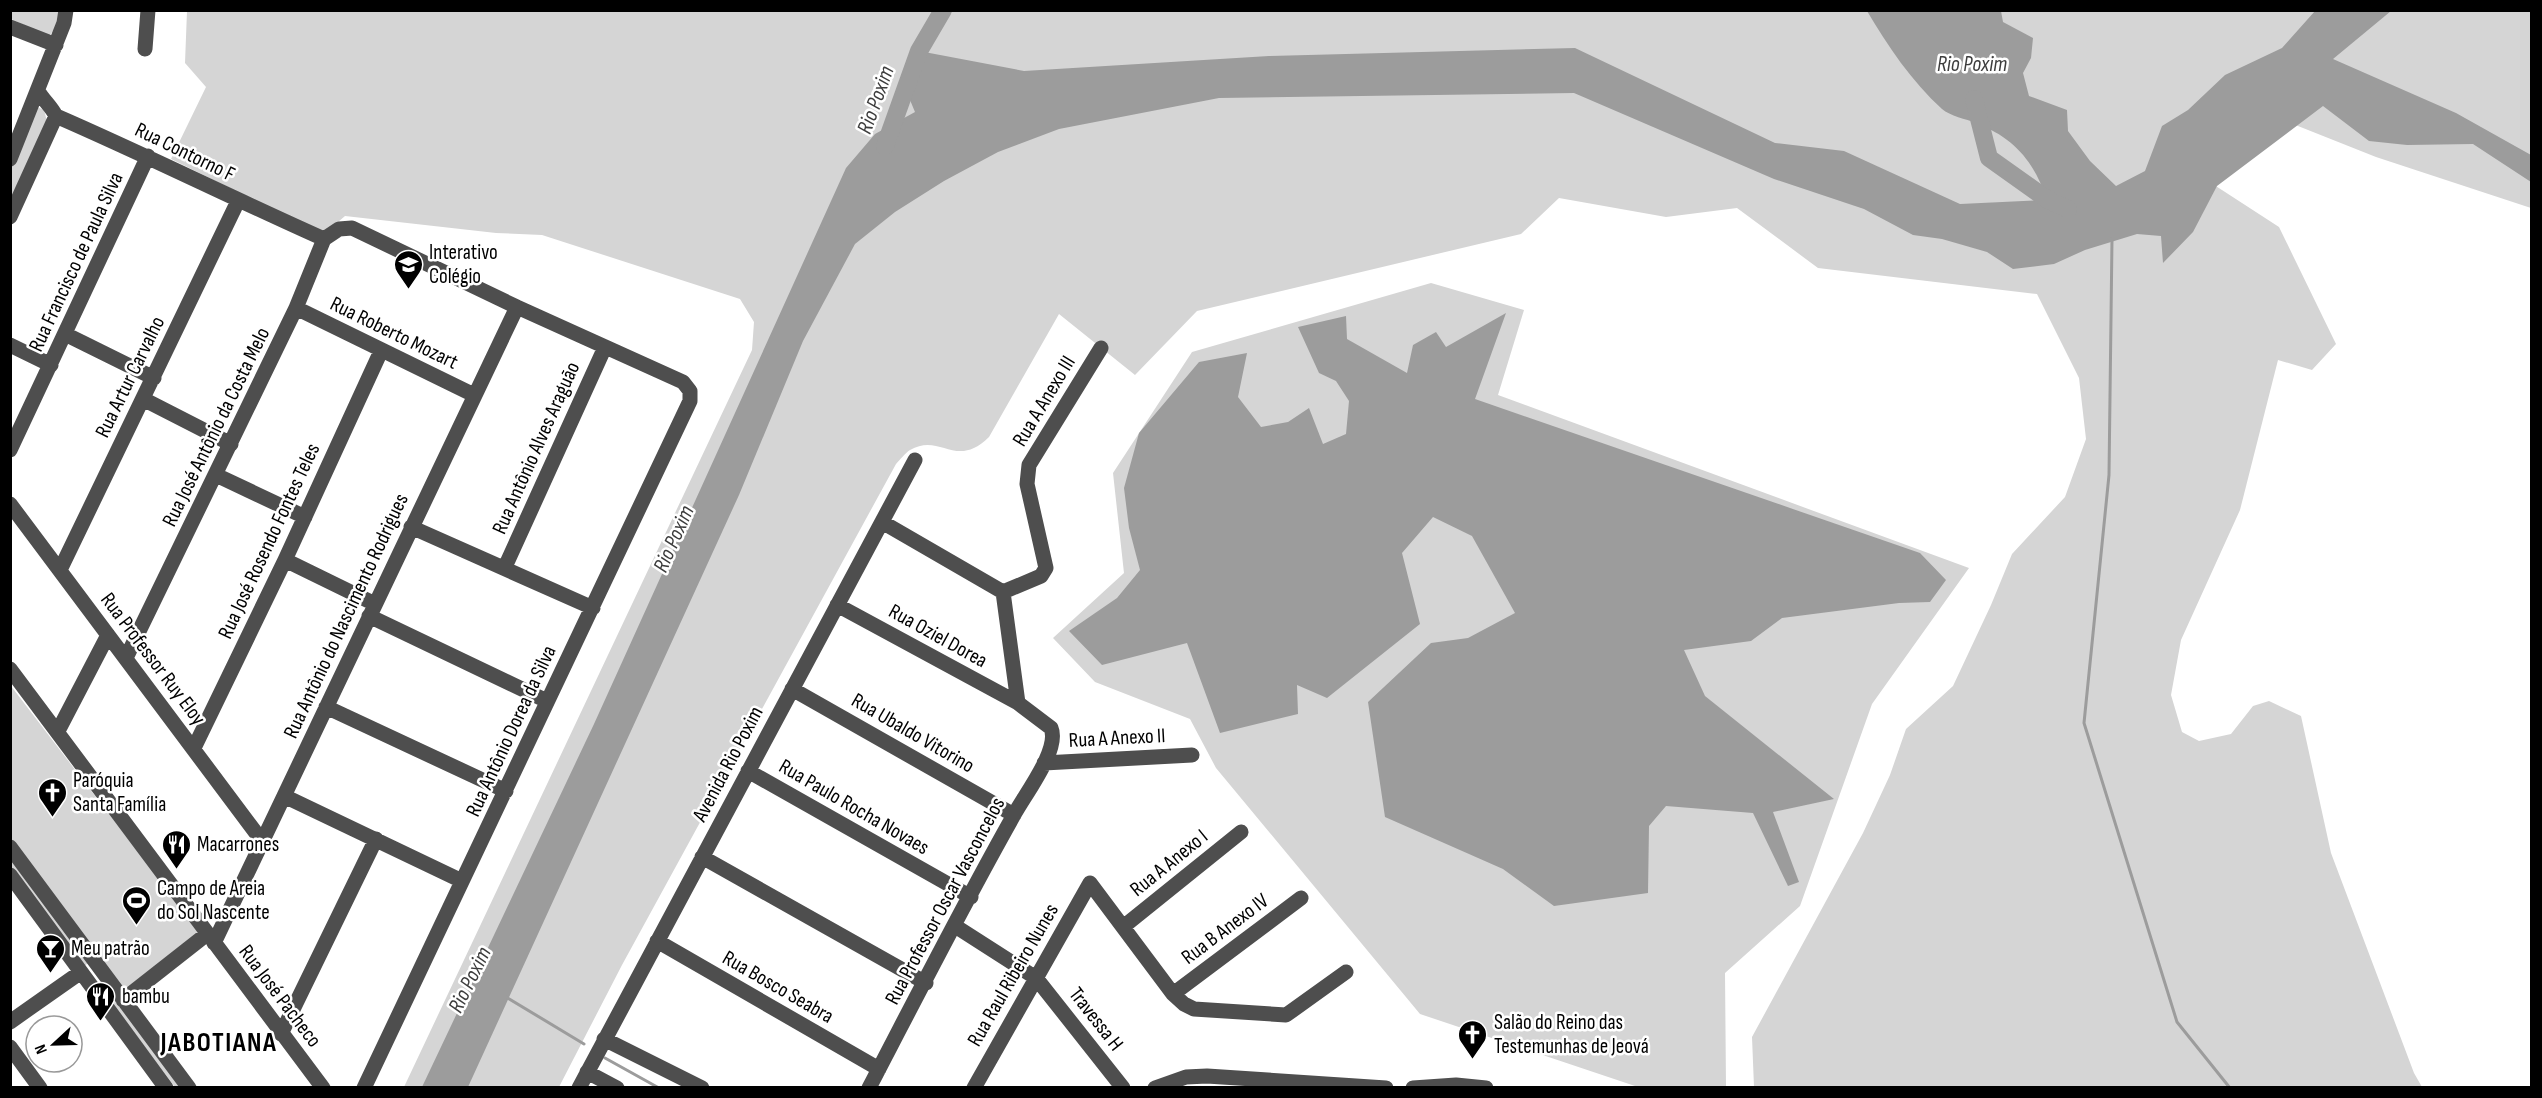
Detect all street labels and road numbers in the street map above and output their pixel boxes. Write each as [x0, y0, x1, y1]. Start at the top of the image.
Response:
street label: Rua Contorno F [131, 117, 239, 187]
street label: Rua Francisco de Paula Silva [23, 168, 129, 356]
street label: Rua Roberto Mozart [326, 291, 462, 375]
street label: Rua Artur Carvalho [90, 312, 170, 442]
street label: Rua José Antônio da Costa Melo [157, 323, 275, 531]
street label: Rua A Anexo III [1007, 351, 1081, 451]
street label: Rua Antônio Alves Araguão [487, 358, 585, 538]
street label: Rua José Rosendo Fontes Teles [213, 439, 325, 643]
street label: Rua Antônio do Nascimento Rodrigues [278, 490, 414, 742]
street label: Rua Professor Ruy Eloy [95, 588, 211, 730]
street label: Rua Oziel Dorea [884, 599, 992, 673]
street label: Rua Antônio Dorea da Silva [460, 642, 562, 820]
street label: Rua Ubaldo Vitorino [847, 688, 979, 778]
street label: Avenida Rio Poxim [687, 702, 769, 827]
street label: Rua A Anexo II [1068, 723, 1166, 753]
street label: Rua Paulo Rocha Novaes [774, 754, 934, 860]
street label: Rua Professor Oscar Vasconcelos [880, 793, 1010, 1009]
street label: Rua A Anexo I [1125, 824, 1213, 902]
street label: Rua B Anexo IV [1177, 888, 1274, 970]
street label: Rua Raul Ribeiro Nunes [962, 899, 1064, 1051]
street label: Rua José Pacheco [233, 940, 327, 1052]
street label: Rua Bosco Seabra [718, 945, 838, 1029]
street label: Travessa H [1063, 982, 1129, 1056]

